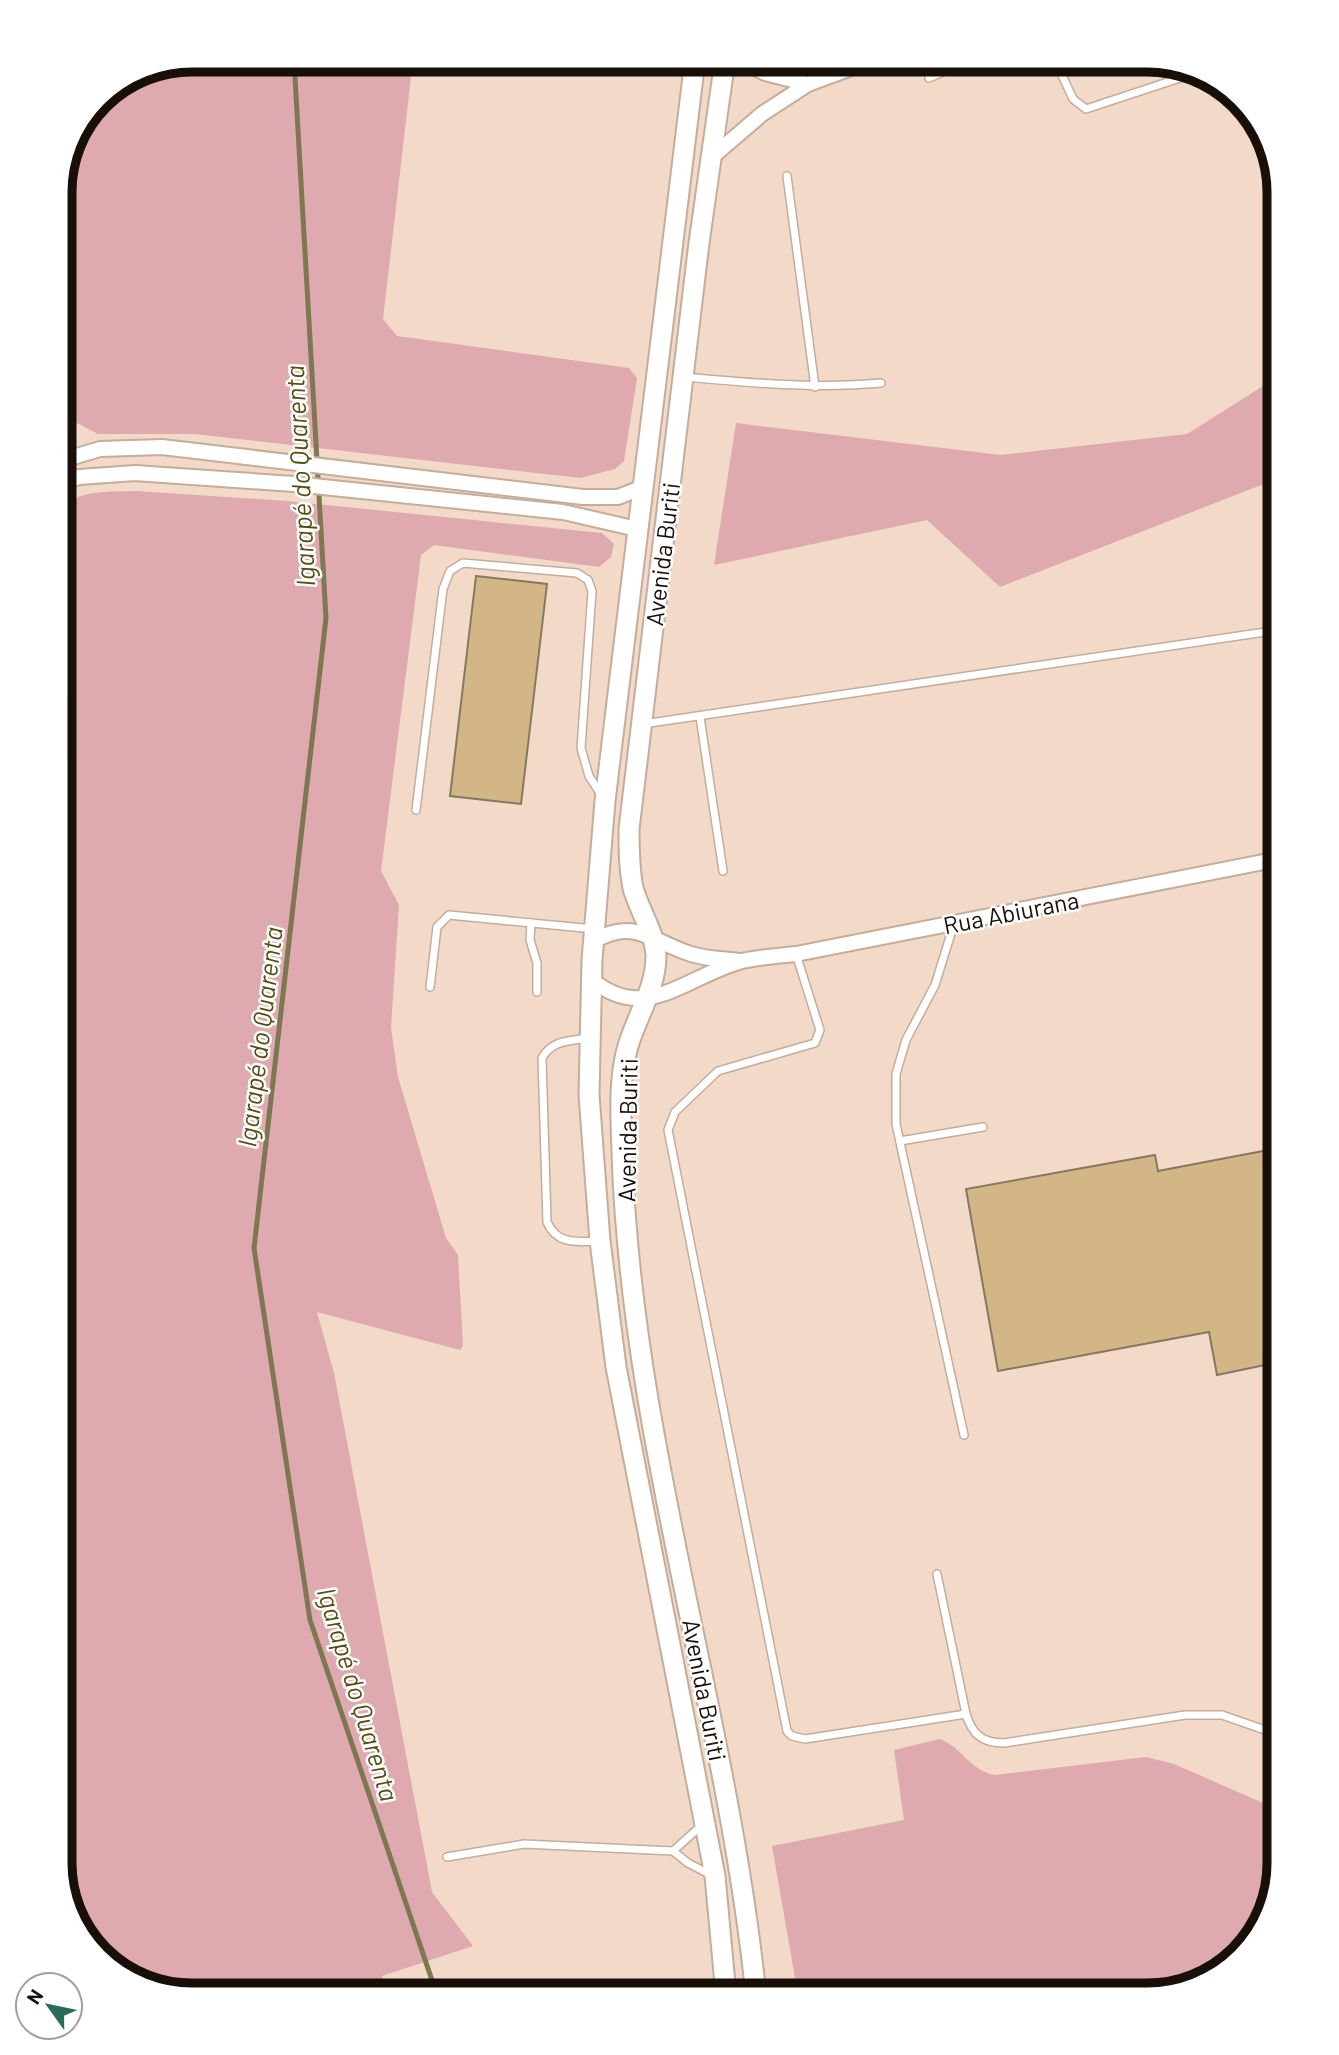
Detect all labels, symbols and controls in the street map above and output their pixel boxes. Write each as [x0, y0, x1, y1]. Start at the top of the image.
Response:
water label: Igarapé do Quarenta [278, 364, 320, 588]
street label: Avenida Buriti [639, 481, 685, 627]
street label: Rua Abiurana [941, 885, 1081, 939]
water label: Igarapé do Quarenta [230, 925, 288, 1149]
street label: Avenida Buriti [611, 1058, 643, 1202]
water label: Igarapé do Quarenta [312, 1583, 406, 1805]
street label: Avenida Buriti [677, 1616, 733, 1764]
north arrow [14, 1971, 84, 2041]
text: N [21, 1985, 47, 2008]

